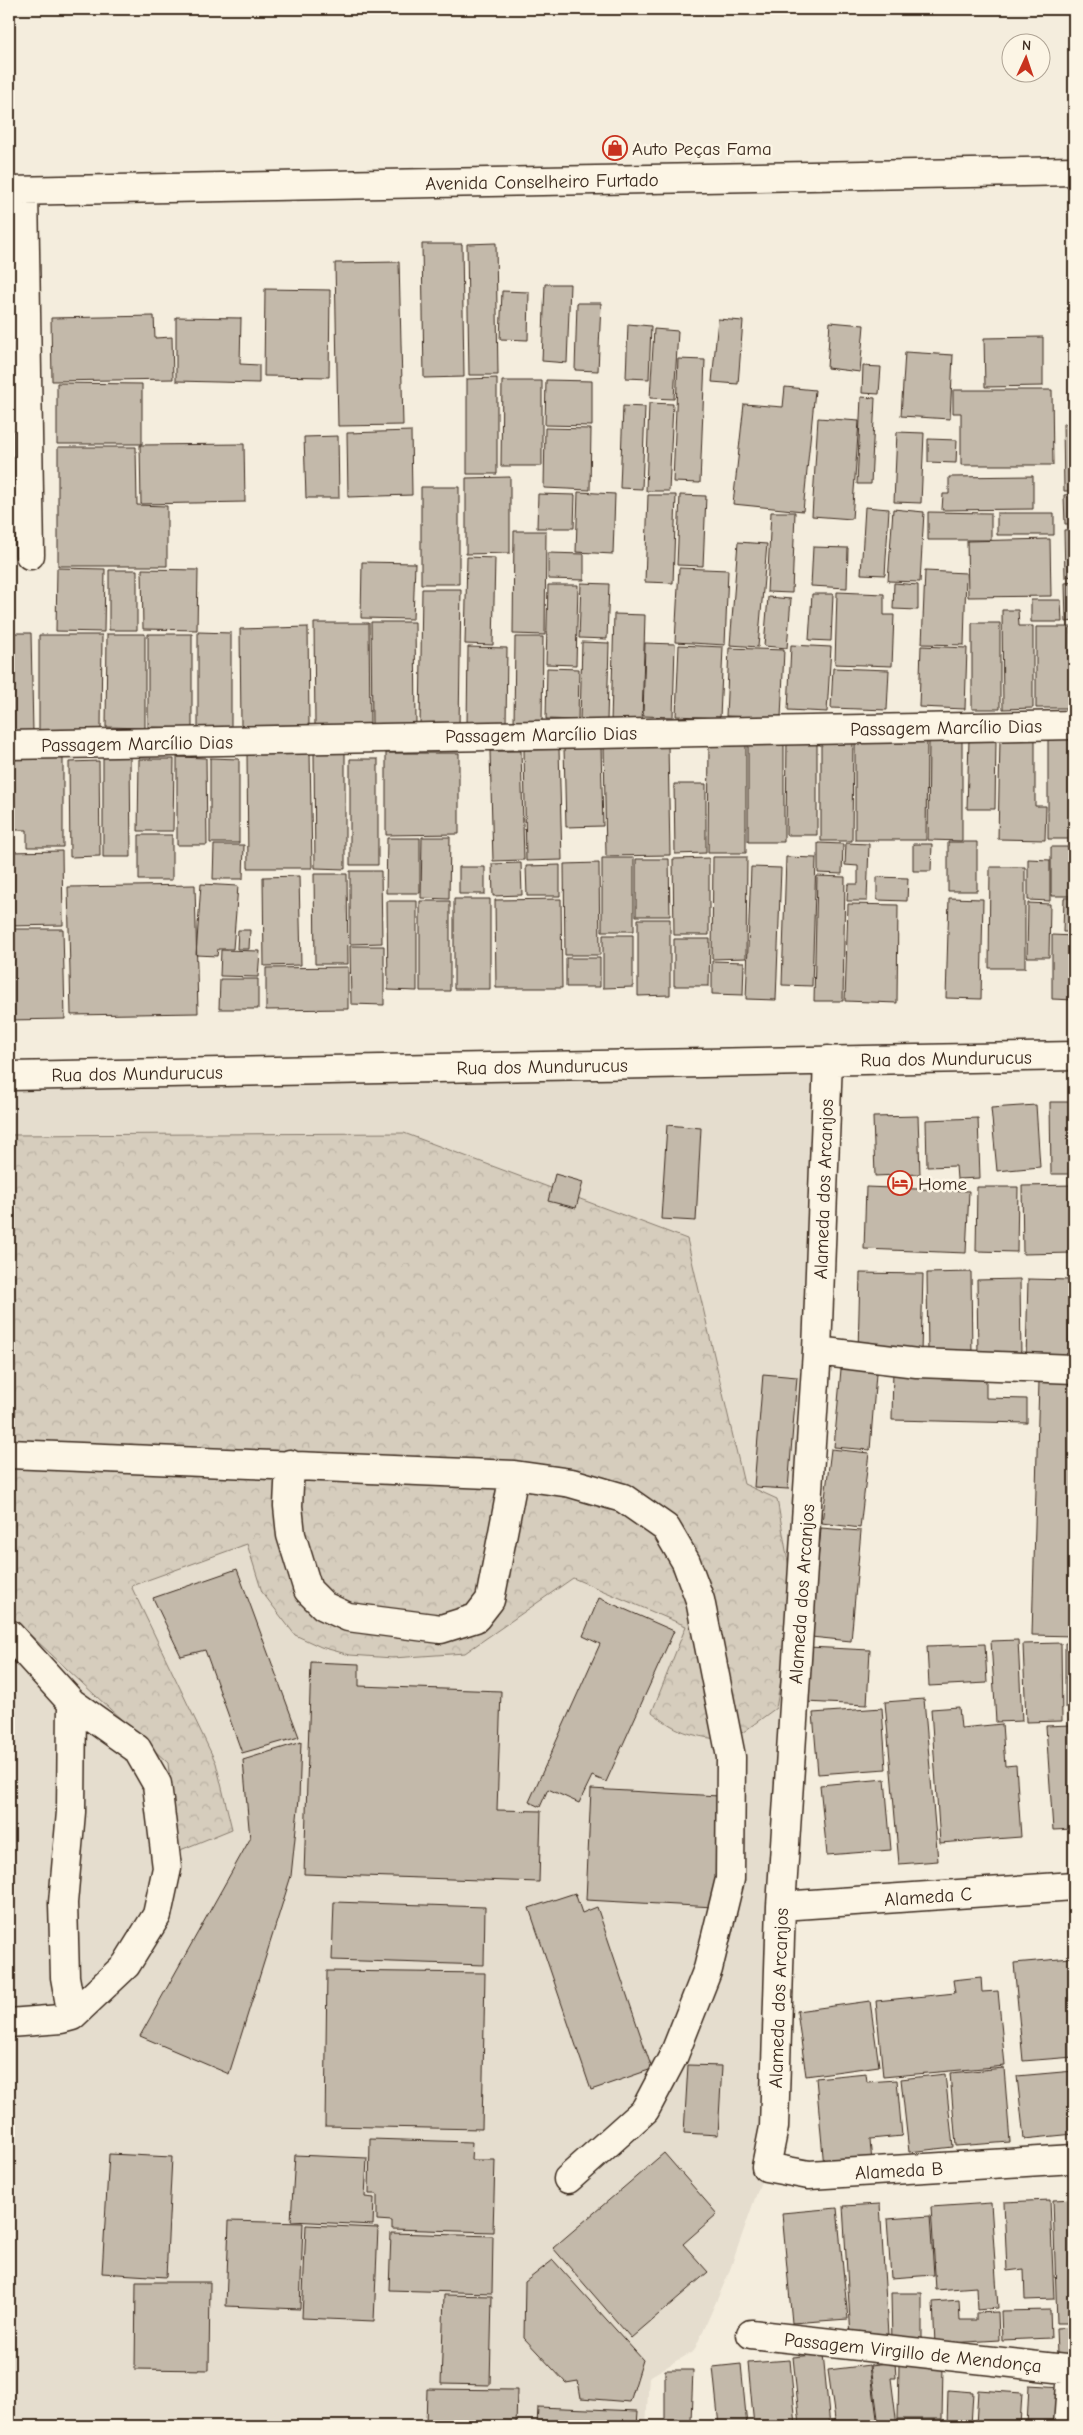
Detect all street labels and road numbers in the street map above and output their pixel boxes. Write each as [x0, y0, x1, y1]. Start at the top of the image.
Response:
street label: Avenida Conselheiro Furtado [425, 169, 659, 195]
street label: Passagem Marcílio Dias [850, 715, 1042, 741]
street label: Passagem Marcílio Dias [445, 722, 637, 748]
street label: Passagem Marcílio Dias [41, 731, 233, 757]
street label: Rua dos Mundurucus [860, 1047, 1032, 1071]
street label: Rua dos Mundurucus [456, 1055, 628, 1079]
street label: Rua dos Mundurucus [51, 1062, 223, 1086]
street label: Alameda dos Arcanjos [810, 1098, 838, 1280]
street label: Alameda dos Arcanjos [785, 1503, 819, 1685]
street label: Alameda C [883, 1883, 973, 1911]
street label: Alameda dos Arcanjos [765, 1907, 793, 2089]
street label: Alameda B [854, 2158, 944, 2184]
street label: Passagem Virgillo de Mendonça [783, 2329, 1043, 2377]

